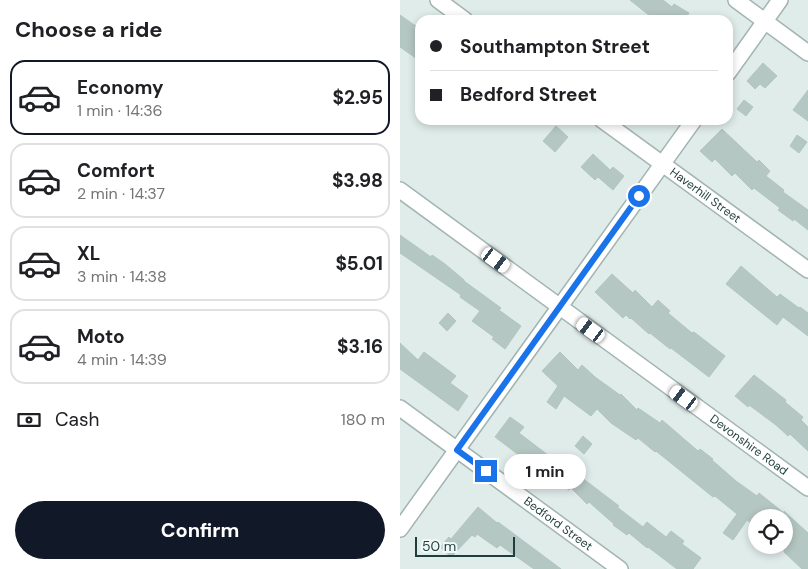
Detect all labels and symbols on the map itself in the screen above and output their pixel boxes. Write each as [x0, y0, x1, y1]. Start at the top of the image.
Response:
street label: Haverhill Street [667, 164, 744, 227]
route start [628, 185, 650, 207]
car [479, 245, 512, 275]
car [574, 315, 607, 345]
car [667, 383, 700, 413]
street label: Devonshire Road [707, 411, 791, 479]
callout: 1 min [504, 454, 586, 488]
route end [475, 460, 497, 482]
street label: Bedford Street [521, 493, 596, 554]
scale bar [415, 534, 515, 557]

